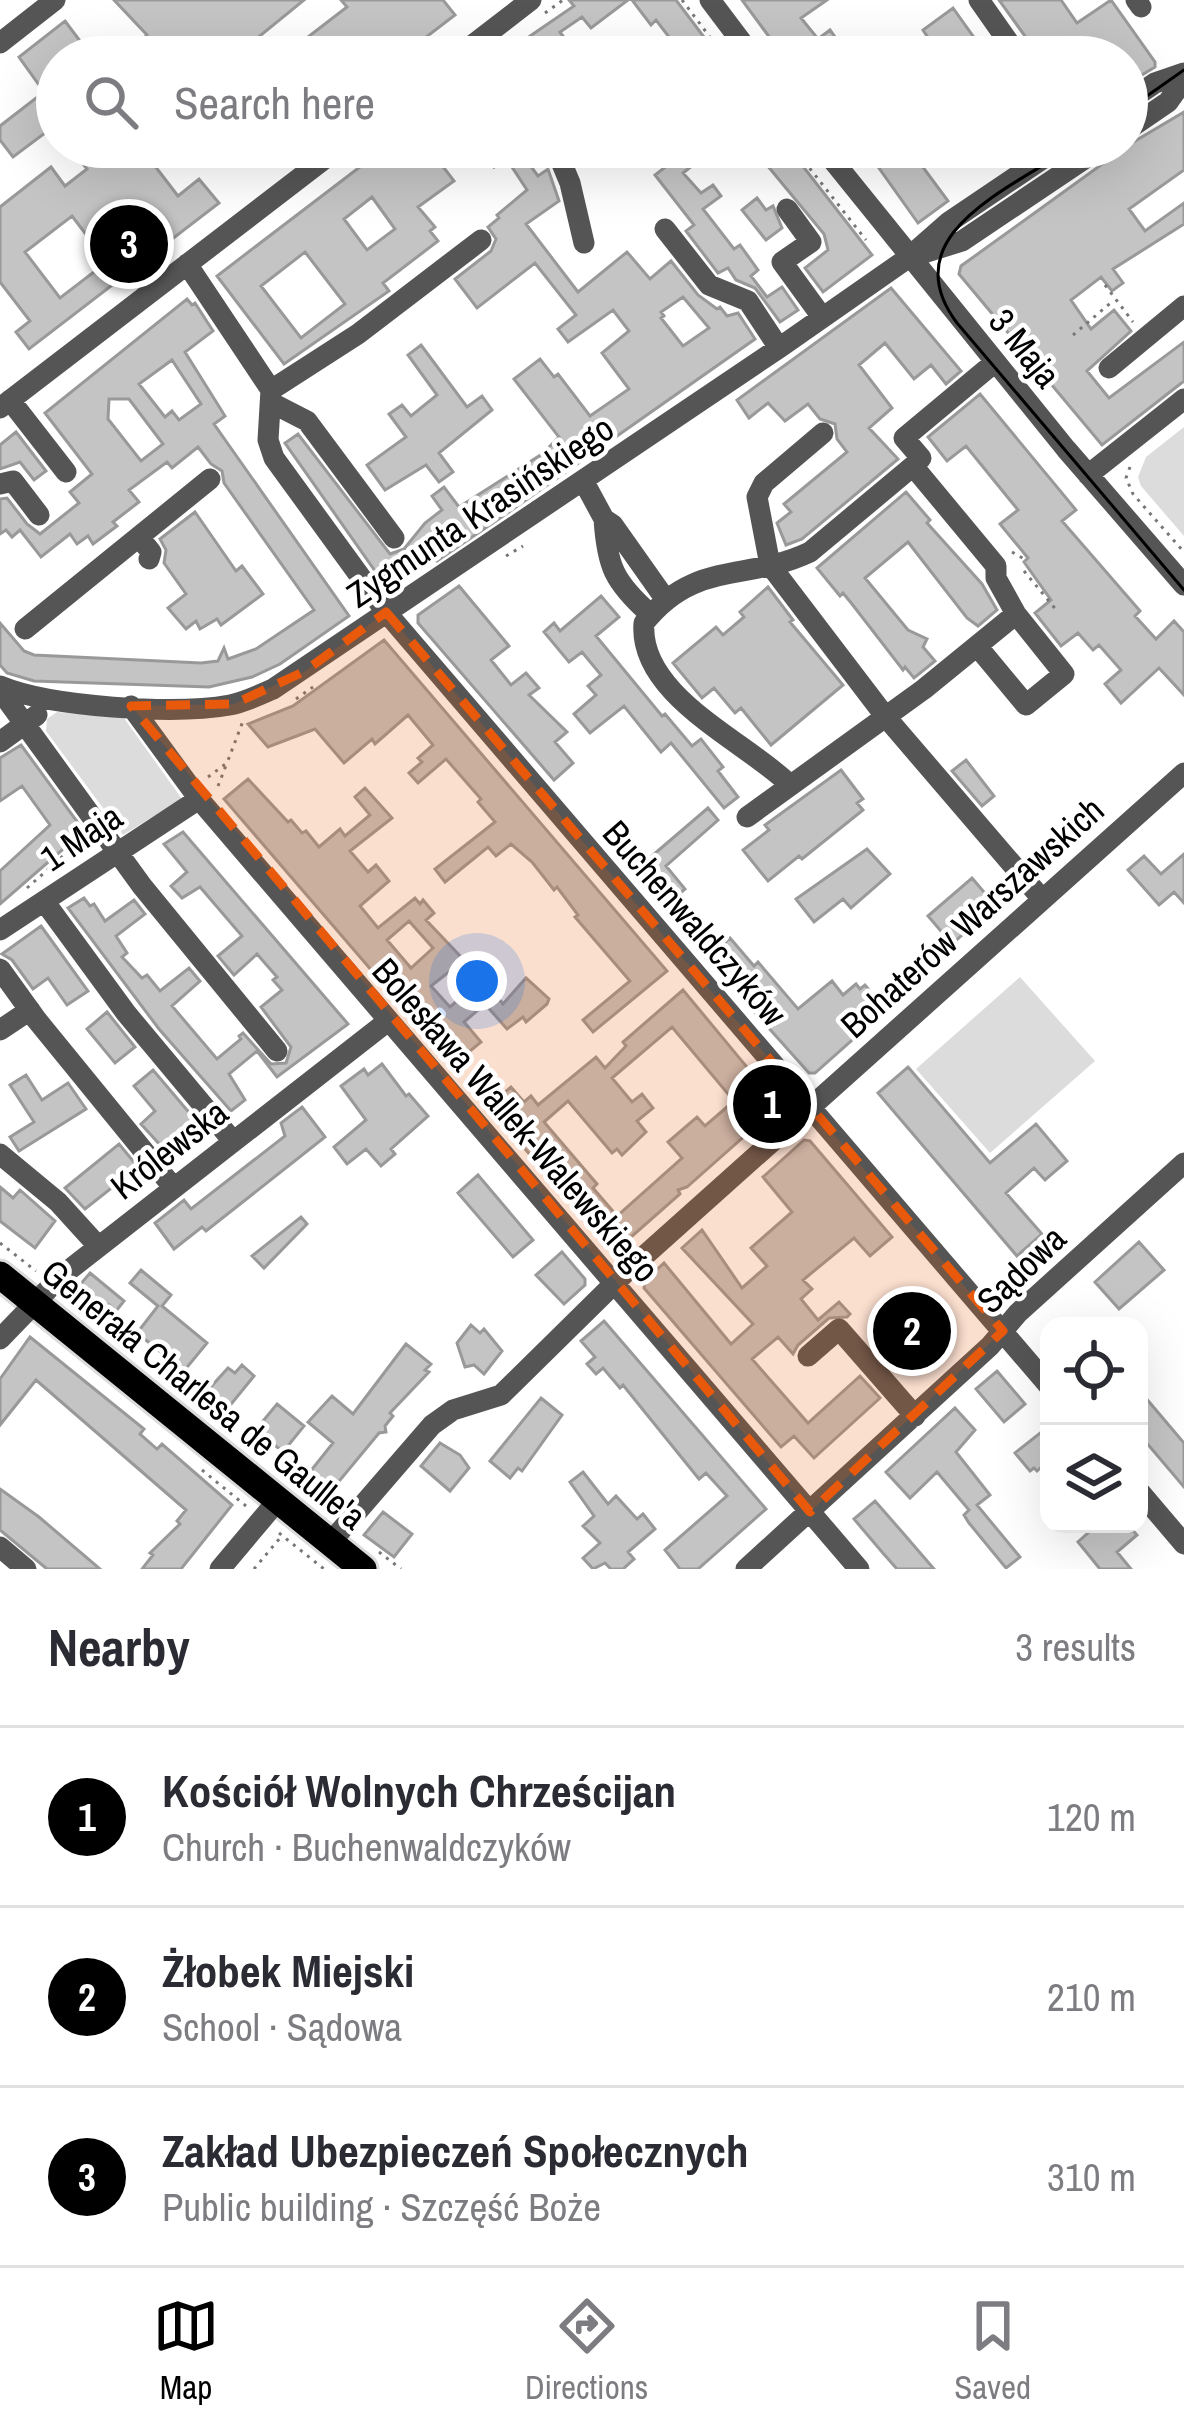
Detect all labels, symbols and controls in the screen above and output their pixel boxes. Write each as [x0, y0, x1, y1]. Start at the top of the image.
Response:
search box [36, 36, 1148, 168]
icon: search [78, 69, 144, 135]
text: Search here [174, 72, 375, 133]
pin: 3 [90, 199, 168, 289]
street label: 3 Maja [978, 298, 1072, 398]
street label: Zygmunta Krasińskiego [337, 404, 623, 618]
street label: Bohaterów Warszawskich [830, 786, 1114, 1048]
street label: 1 Maja [31, 792, 131, 882]
street label: Buchenwaldczyków [592, 810, 798, 1036]
street label: Bolesława Wallek-Walewskiego [362, 948, 670, 1292]
your location [447, 951, 507, 1011]
pin: 1 [733, 1059, 811, 1149]
street label: Królewska [101, 1088, 237, 1210]
street label: Sądowa [966, 1215, 1076, 1323]
street label: Generała Charlesa de Gaulle'a [32, 1248, 376, 1540]
pin: 2 [873, 1286, 951, 1376]
map controls [1040, 1317, 1148, 1533]
button: locate [1040, 1317, 1148, 1425]
button: layers [1040, 1425, 1148, 1533]
text: Nearby [48, 1613, 190, 1682]
text: 3 results [1015, 1621, 1136, 1673]
text: Kościół Wolnych Chrześcijan [162, 1760, 676, 1821]
text: 1 [78, 1791, 96, 1843]
text: 120 m [1047, 1791, 1136, 1843]
text: Church · Buchenwaldczyków [162, 1821, 571, 1873]
text: Żłobek Miejski [162, 1940, 414, 2001]
text: 2 [78, 1971, 96, 2023]
text: 210 m [1047, 1971, 1136, 2023]
text: School · Sądowa [162, 2001, 402, 2053]
text: Zakład Ubezpieczeń Społecznych [162, 2120, 749, 2181]
text: 3 [78, 2151, 96, 2203]
text: 310 m [1047, 2151, 1136, 2203]
text: Public building · Szczęść Boże [162, 2181, 601, 2233]
tab: Map [153, 2293, 219, 2409]
tab: Directions [525, 2293, 648, 2409]
tab: Saved [954, 2293, 1031, 2409]

